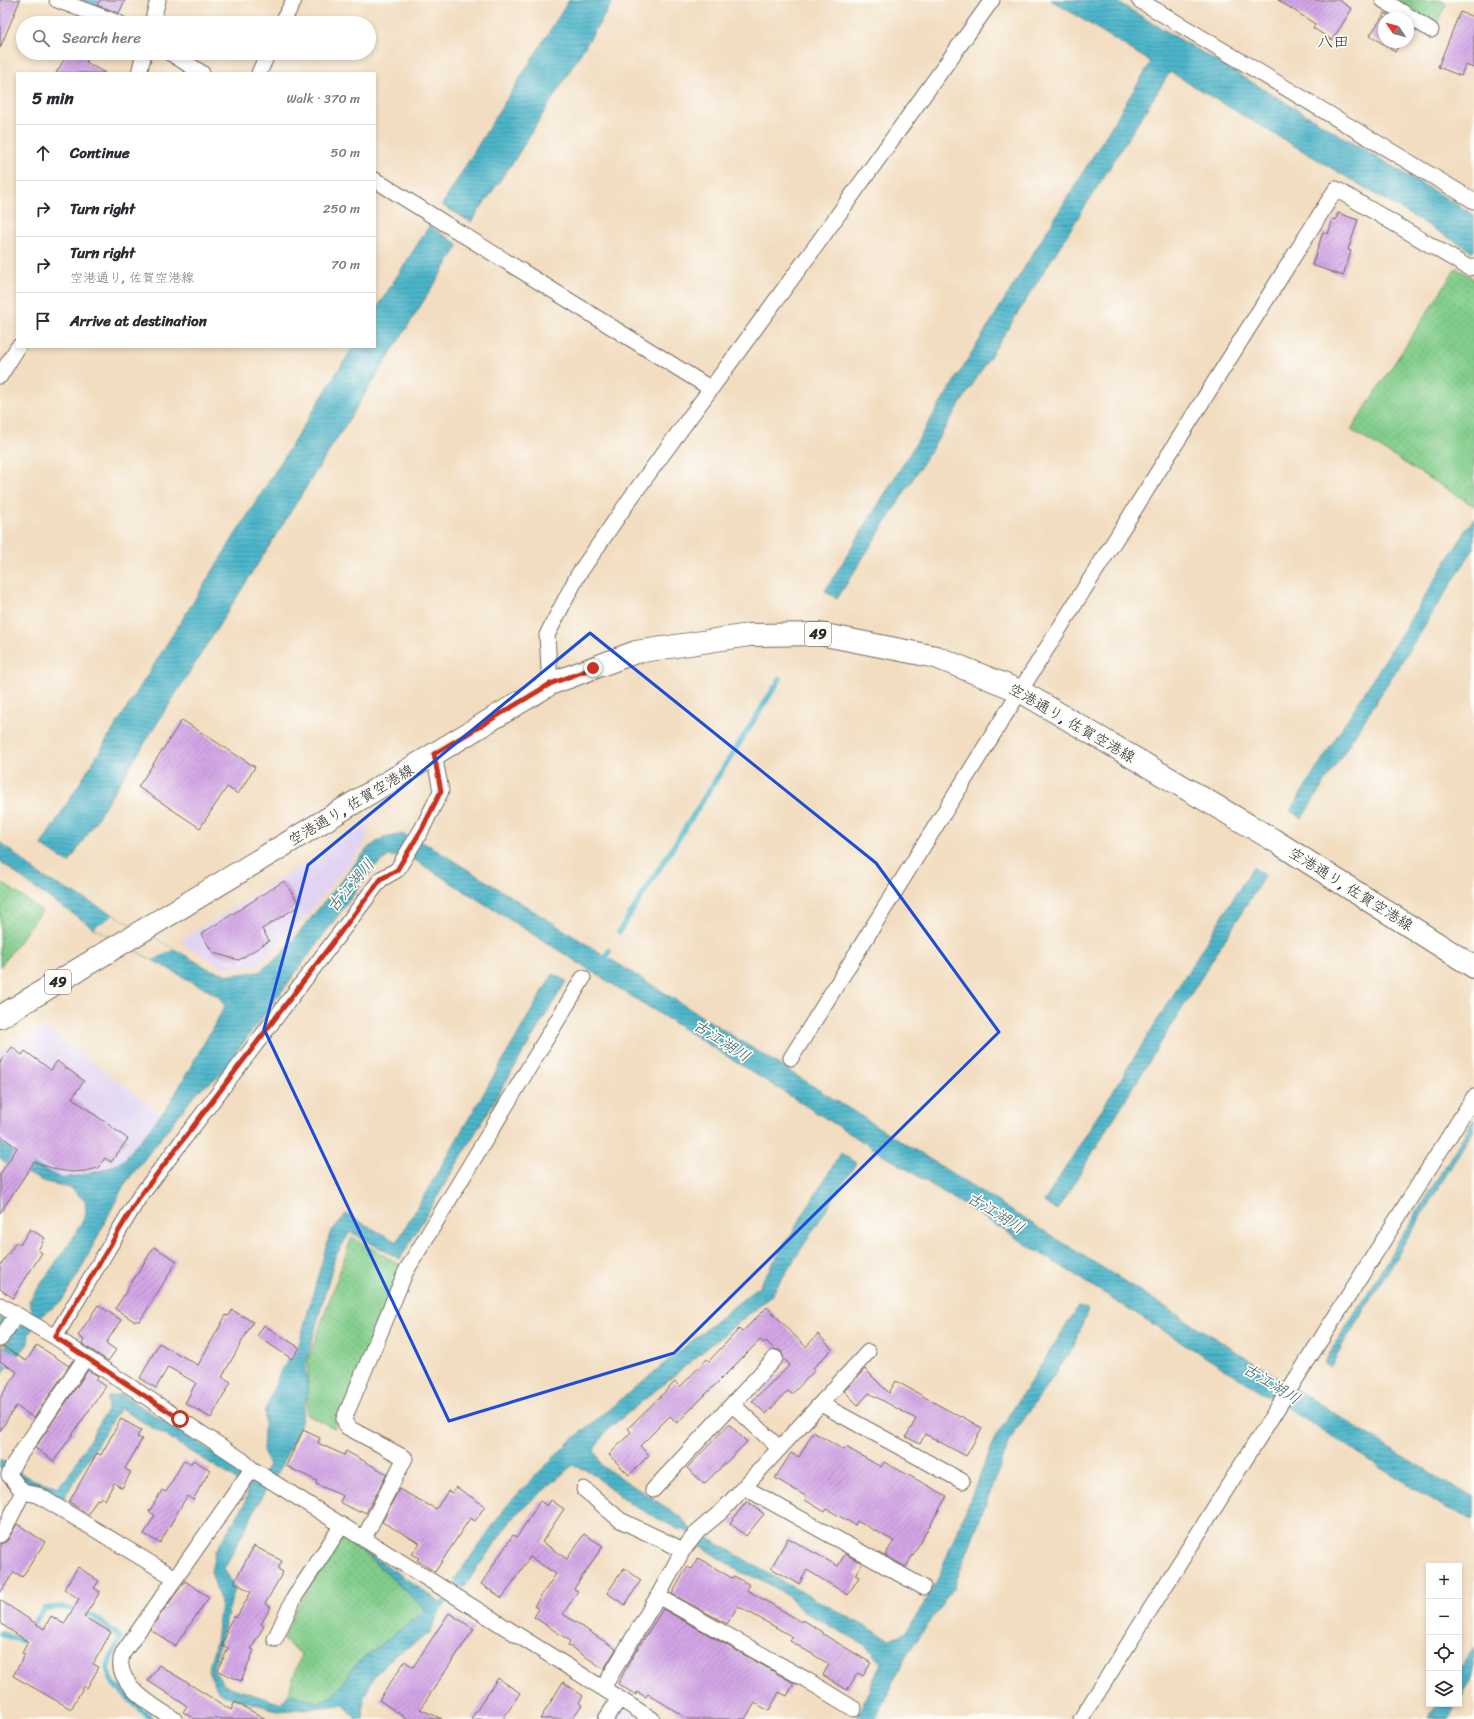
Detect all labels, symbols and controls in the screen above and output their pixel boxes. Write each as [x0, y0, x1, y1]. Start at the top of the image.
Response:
north arrow [1378, 12, 1414, 48]
search box [16, 16, 376, 60]
text: Search here [62, 25, 141, 51]
icon: search [30, 27, 52, 49]
district label: 八田 [1317, 27, 1349, 56]
text: 5 min [32, 83, 74, 113]
text: Walk · 370 m [286, 87, 360, 110]
text: Continue [70, 140, 130, 166]
text: 50 m [330, 141, 360, 164]
icon: ahead [32, 142, 54, 164]
text: Turn right [70, 196, 135, 222]
text: 250 m [323, 197, 360, 220]
icon: right [32, 198, 54, 220]
text: Turn right [70, 240, 135, 266]
text: 70 m [331, 253, 360, 276]
icon: right [32, 254, 54, 276]
text: 空港通り, 佐賀空港線 [70, 266, 194, 289]
text: Arrive at destination [70, 308, 207, 334]
icon: arrive [32, 310, 54, 332]
road number: 49 [805, 622, 831, 646]
route end [584, 659, 602, 677]
street label: 空港通り, 佐賀空港線 [1004, 676, 1140, 770]
street label: 空港通り, 佐賀空港線 [283, 757, 419, 853]
street label: 空港通り, 佐賀空港線 [1284, 840, 1418, 938]
water label: 古江湖川 [319, 851, 382, 919]
road number: 49 [45, 970, 71, 994]
water label: 古江湖川 [687, 1011, 756, 1070]
water label: 古江湖川 [961, 1183, 1031, 1242]
water label: 古江湖川 [1237, 1354, 1307, 1413]
route start [171, 1410, 189, 1428]
map controls [1426, 1563, 1462, 1707]
button: + [1426, 1563, 1462, 1599]
button: − [1426, 1599, 1462, 1635]
button: locate [1426, 1635, 1462, 1671]
button: layers [1426, 1671, 1462, 1707]

